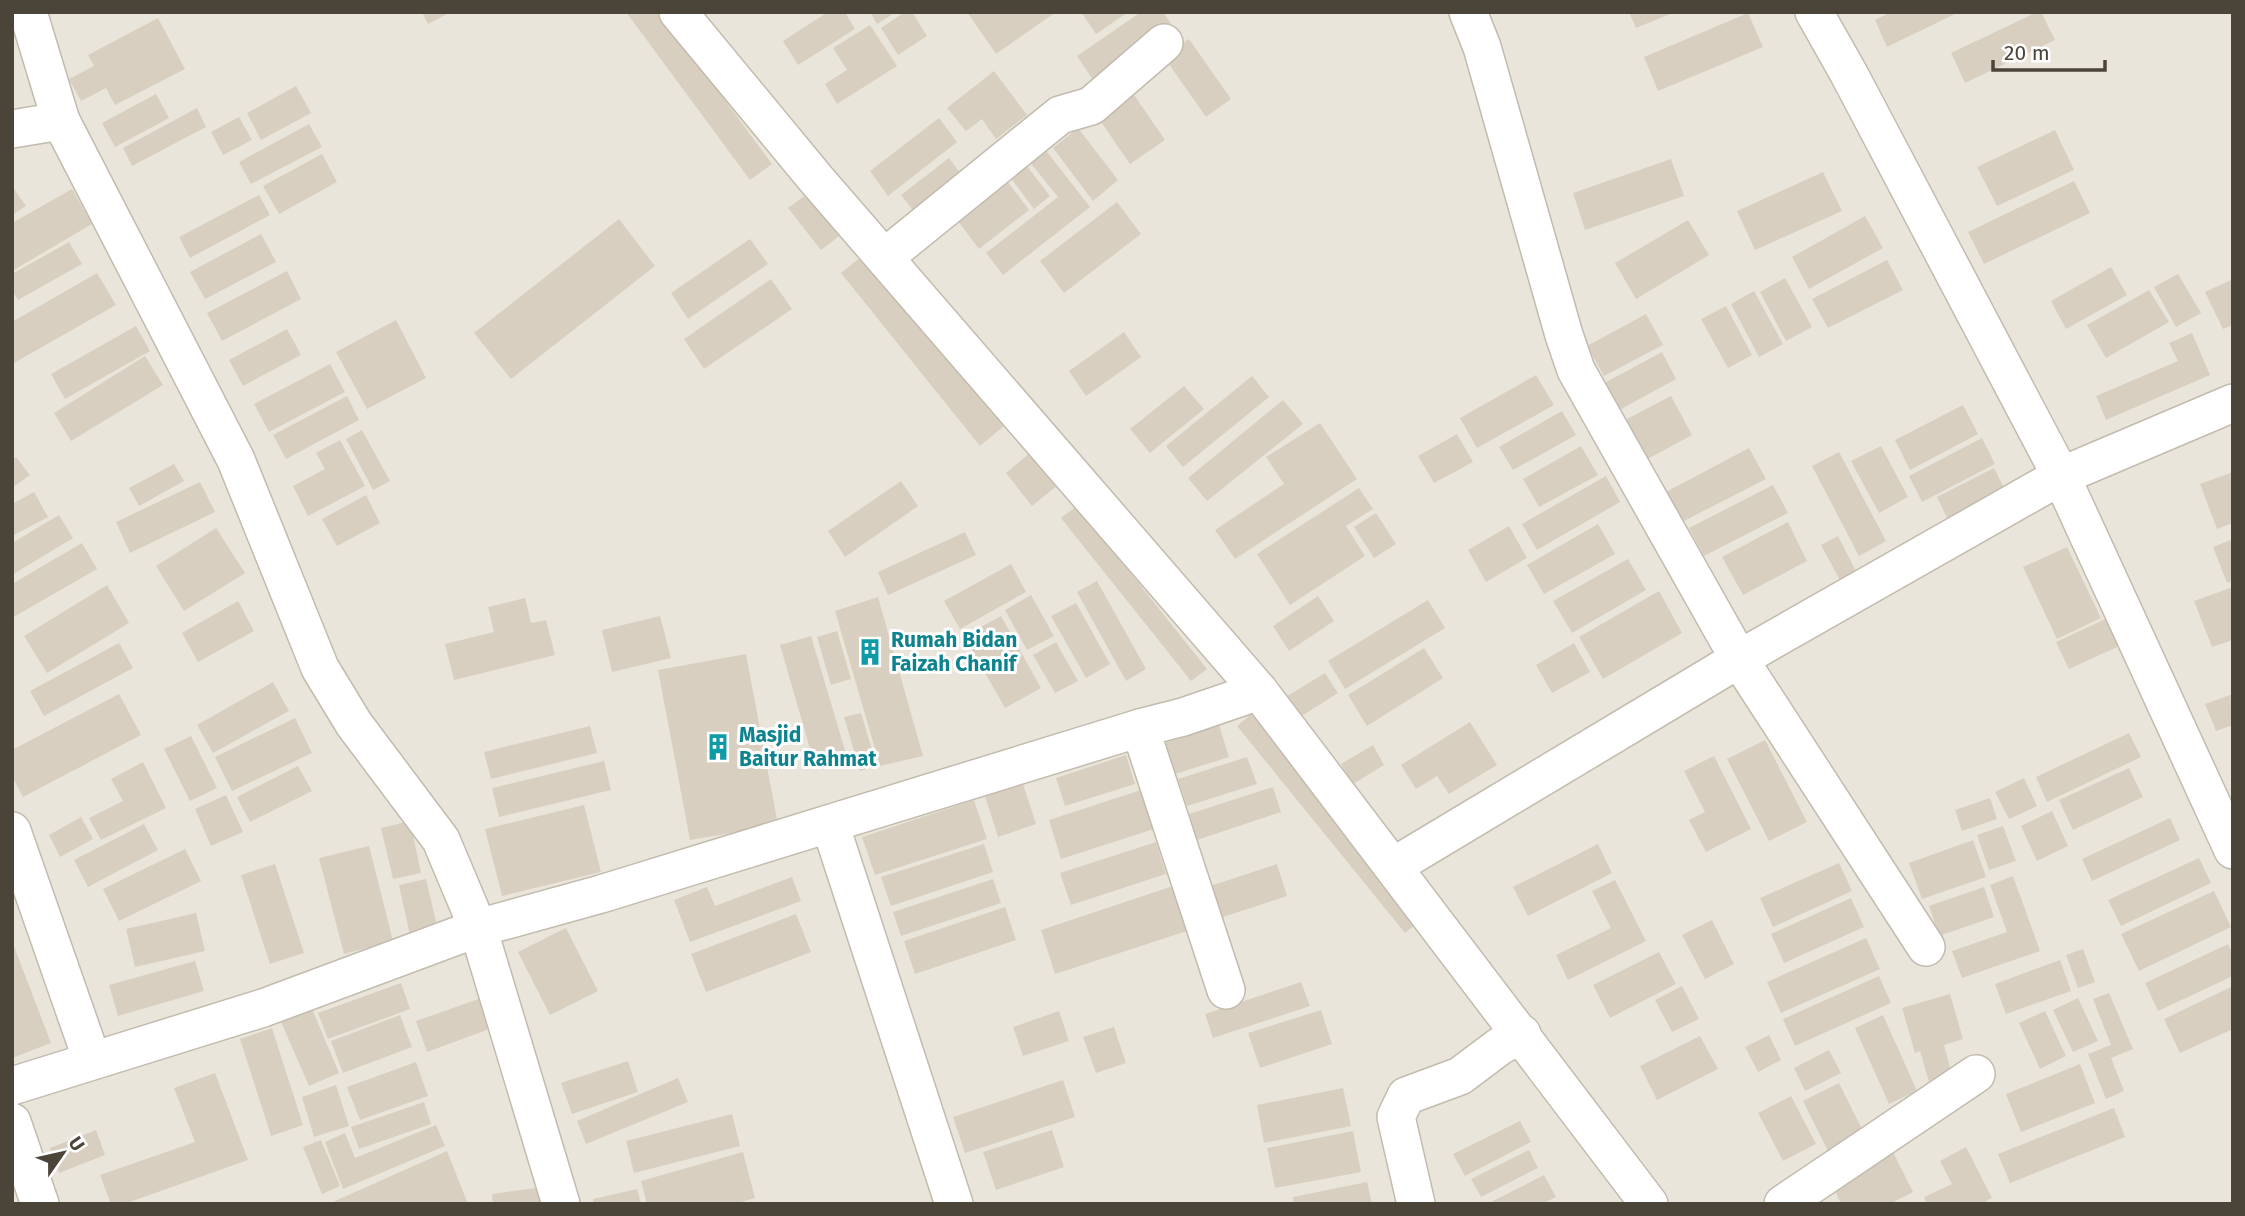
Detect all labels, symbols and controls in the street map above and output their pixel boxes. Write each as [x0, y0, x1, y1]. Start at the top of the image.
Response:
scale bar [1993, 28, 2105, 72]
text: 20 m [2004, 40, 2050, 66]
place label: Rumah Bidan Faizah Chanif [891, 627, 1019, 677]
building icon: Rumah Bidan Faizah Chanif [855, 637, 885, 667]
place label: Masjid Baitur Rahmat [739, 722, 878, 772]
building icon: Masjid Baitur Rahmat [703, 732, 733, 762]
north arrow [28, 1118, 98, 1188]
text: U [64, 1132, 90, 1155]

